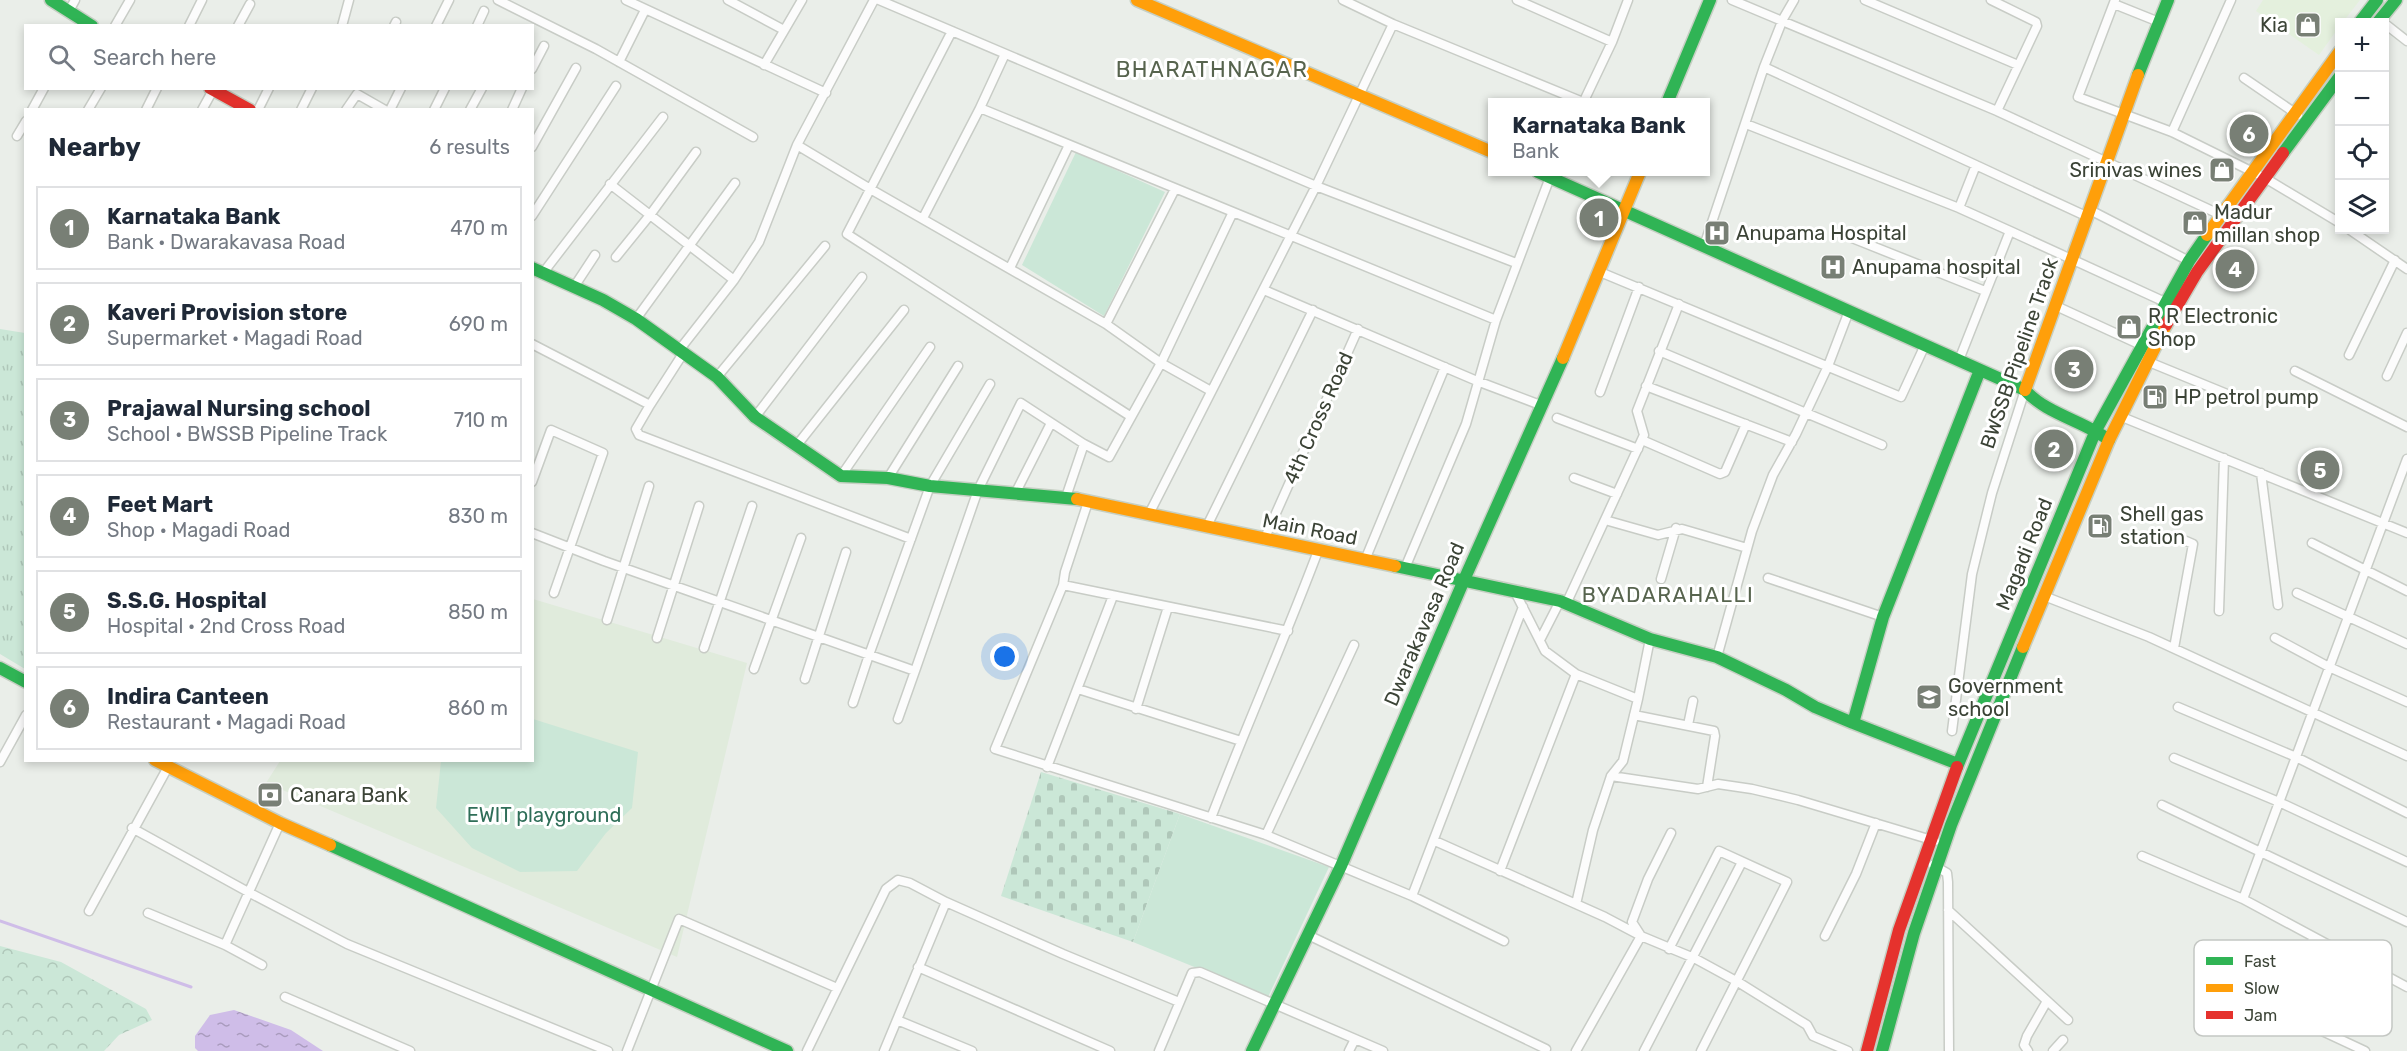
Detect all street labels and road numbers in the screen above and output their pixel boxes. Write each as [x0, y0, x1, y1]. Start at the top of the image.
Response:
street label: BWSSB Pipeline Track [1975, 254, 2063, 452]
street label: 4th Cross Road [1278, 348, 1358, 488]
street label: Magadi Road [1991, 494, 2057, 614]
street label: Main Road [1261, 508, 1359, 550]
street label: Dwarakavasa Road [1379, 539, 1469, 709]

